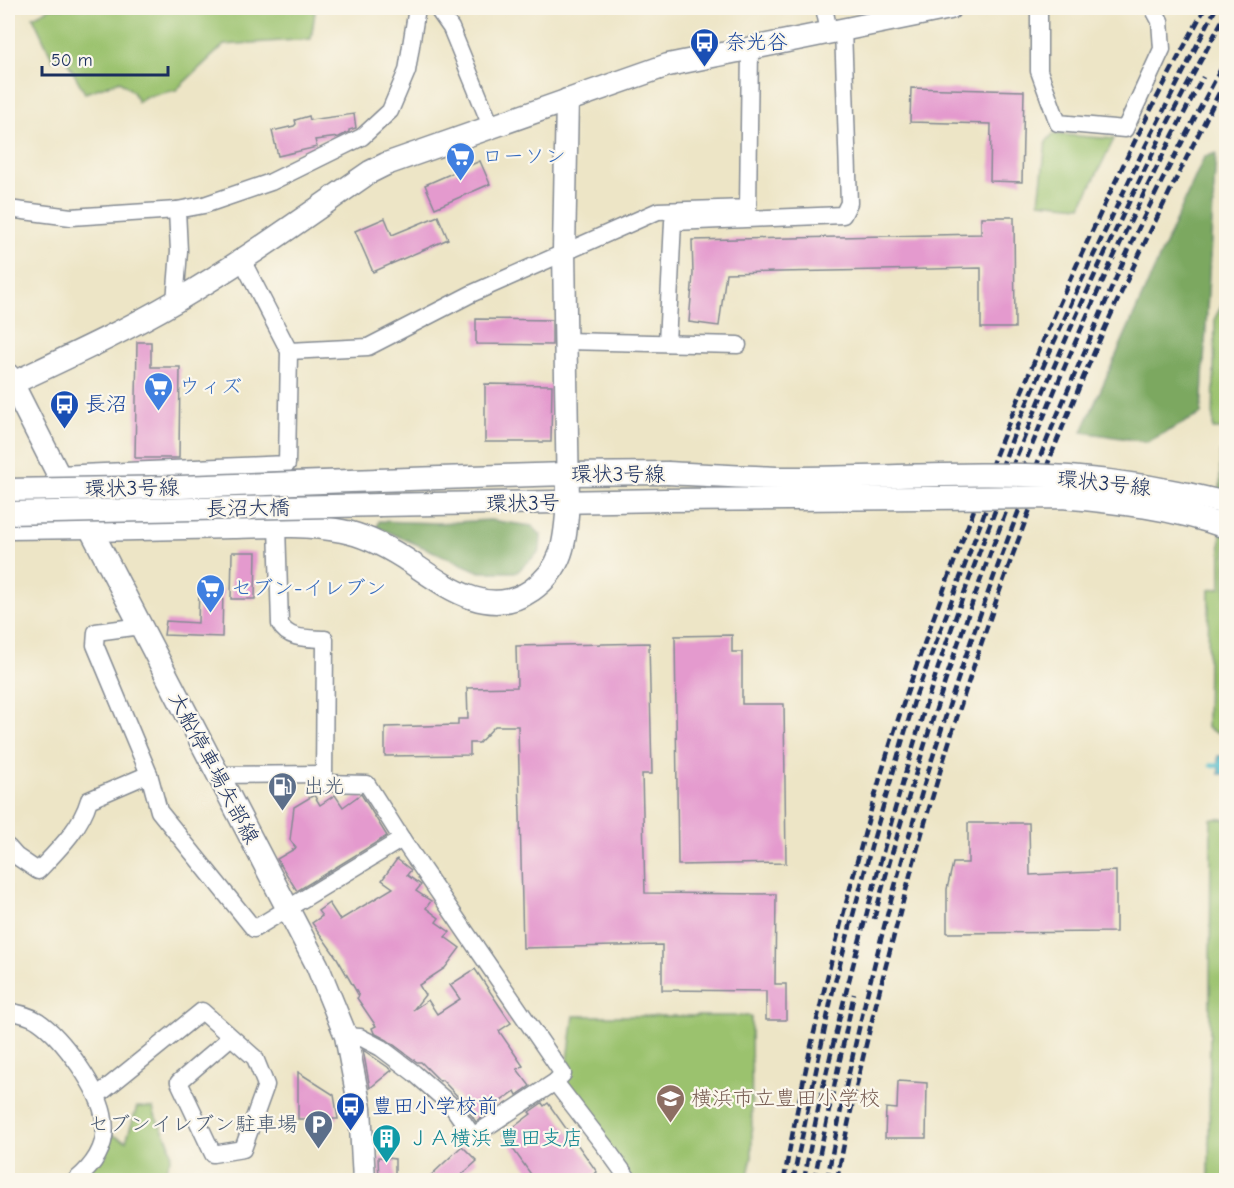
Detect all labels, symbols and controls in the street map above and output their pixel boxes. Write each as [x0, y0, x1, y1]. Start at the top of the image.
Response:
bus stop icon: 奈光谷 [688, 26, 720, 68]
place label: 奈光谷 [725, 30, 788, 54]
scale bar [42, 39, 168, 77]
text: 50 m [51, 50, 93, 71]
supermarket icon: ローソン [445, 140, 477, 182]
place label: ローソン [482, 144, 566, 168]
supermarket icon: ウィズ [142, 370, 174, 412]
place label: ウィズ [179, 374, 242, 398]
bus stop icon: 長沼 [48, 388, 80, 430]
place label: 長沼 [85, 392, 127, 416]
street label: 環状3号線 [571, 462, 665, 486]
street label: 環状3号線 [1056, 466, 1152, 500]
street label: 環状3号線 [84, 475, 180, 501]
street label: 環状3号 [486, 490, 560, 516]
street label: 長沼大橋 [206, 495, 290, 521]
supermarket icon: セブン-イレブン [194, 572, 226, 614]
place label: セブン-イレブン [231, 576, 386, 600]
street label: 大船停車場矢部線 [164, 688, 264, 848]
fuel station icon: 出光 [266, 770, 298, 812]
place label: 出光 [303, 774, 345, 798]
school or university icon: 横浜市立豊田小学校 [654, 1082, 686, 1124]
place label: 横浜市立豊田小学校 [691, 1086, 880, 1110]
bus stop icon: 豊田小学校前 [335, 1090, 367, 1132]
place label: 豊田小学校前 [372, 1094, 498, 1118]
parking icon: セブンイレブン駐車場 [303, 1108, 335, 1150]
place label: セブンイレブン駐車場 [88, 1112, 298, 1136]
building icon: ＪＡ横浜 豊田支店 [371, 1122, 403, 1164]
place label: ＪＡ横浜 豊田支店 [408, 1126, 583, 1150]

